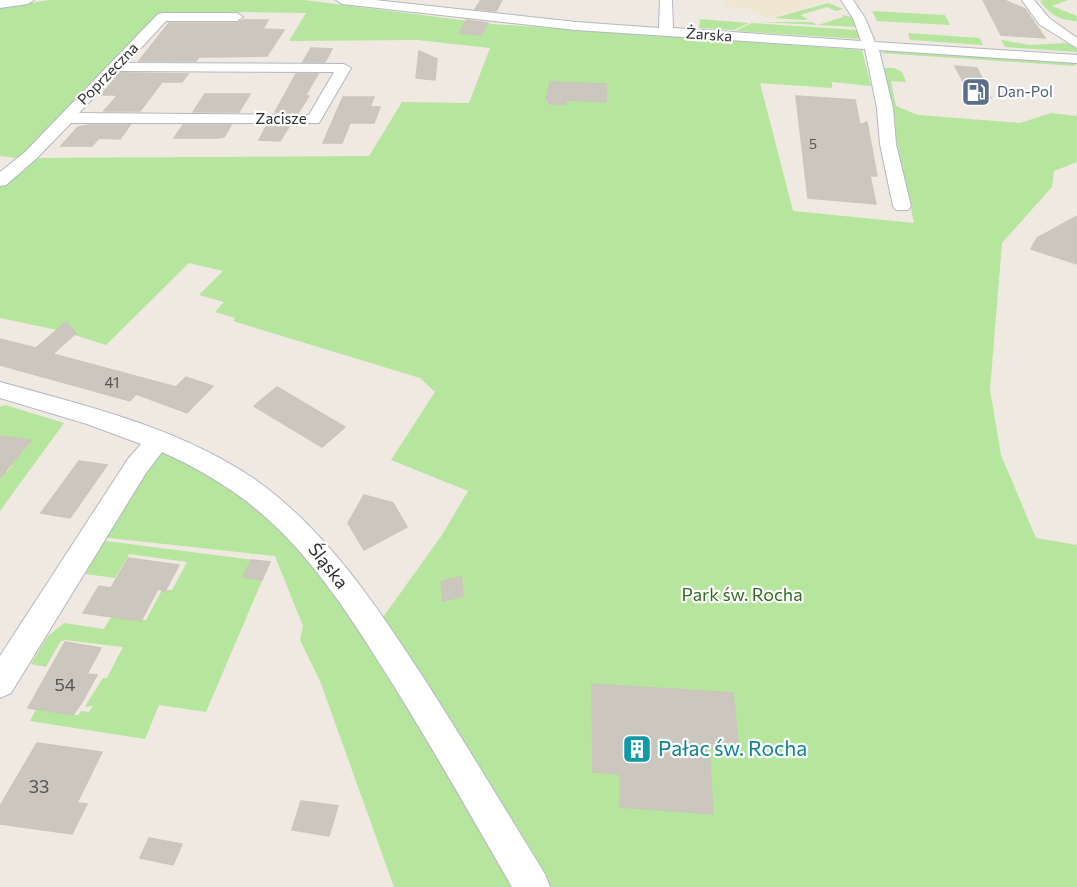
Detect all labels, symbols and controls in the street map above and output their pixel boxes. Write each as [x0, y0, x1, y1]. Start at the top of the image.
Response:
street label: Żarska [685, 23, 733, 45]
street label: Poprzeczna [73, 38, 141, 108]
fuel station icon: Dan-Pol [960, 76, 992, 108]
place label: Dan-Pol [997, 82, 1053, 100]
street label: Zacisze [255, 109, 307, 127]
house number: 5 [809, 135, 817, 152]
house number: 41 [105, 373, 119, 391]
street label: Śląska [304, 538, 353, 593]
park label: Park św. Rocha [681, 583, 803, 605]
house number: 54 [54, 673, 76, 695]
building icon: Pałac św. Rocha [621, 733, 653, 765]
place label: Pałac św. Rocha [658, 735, 807, 760]
house number: 33 [29, 775, 49, 797]

